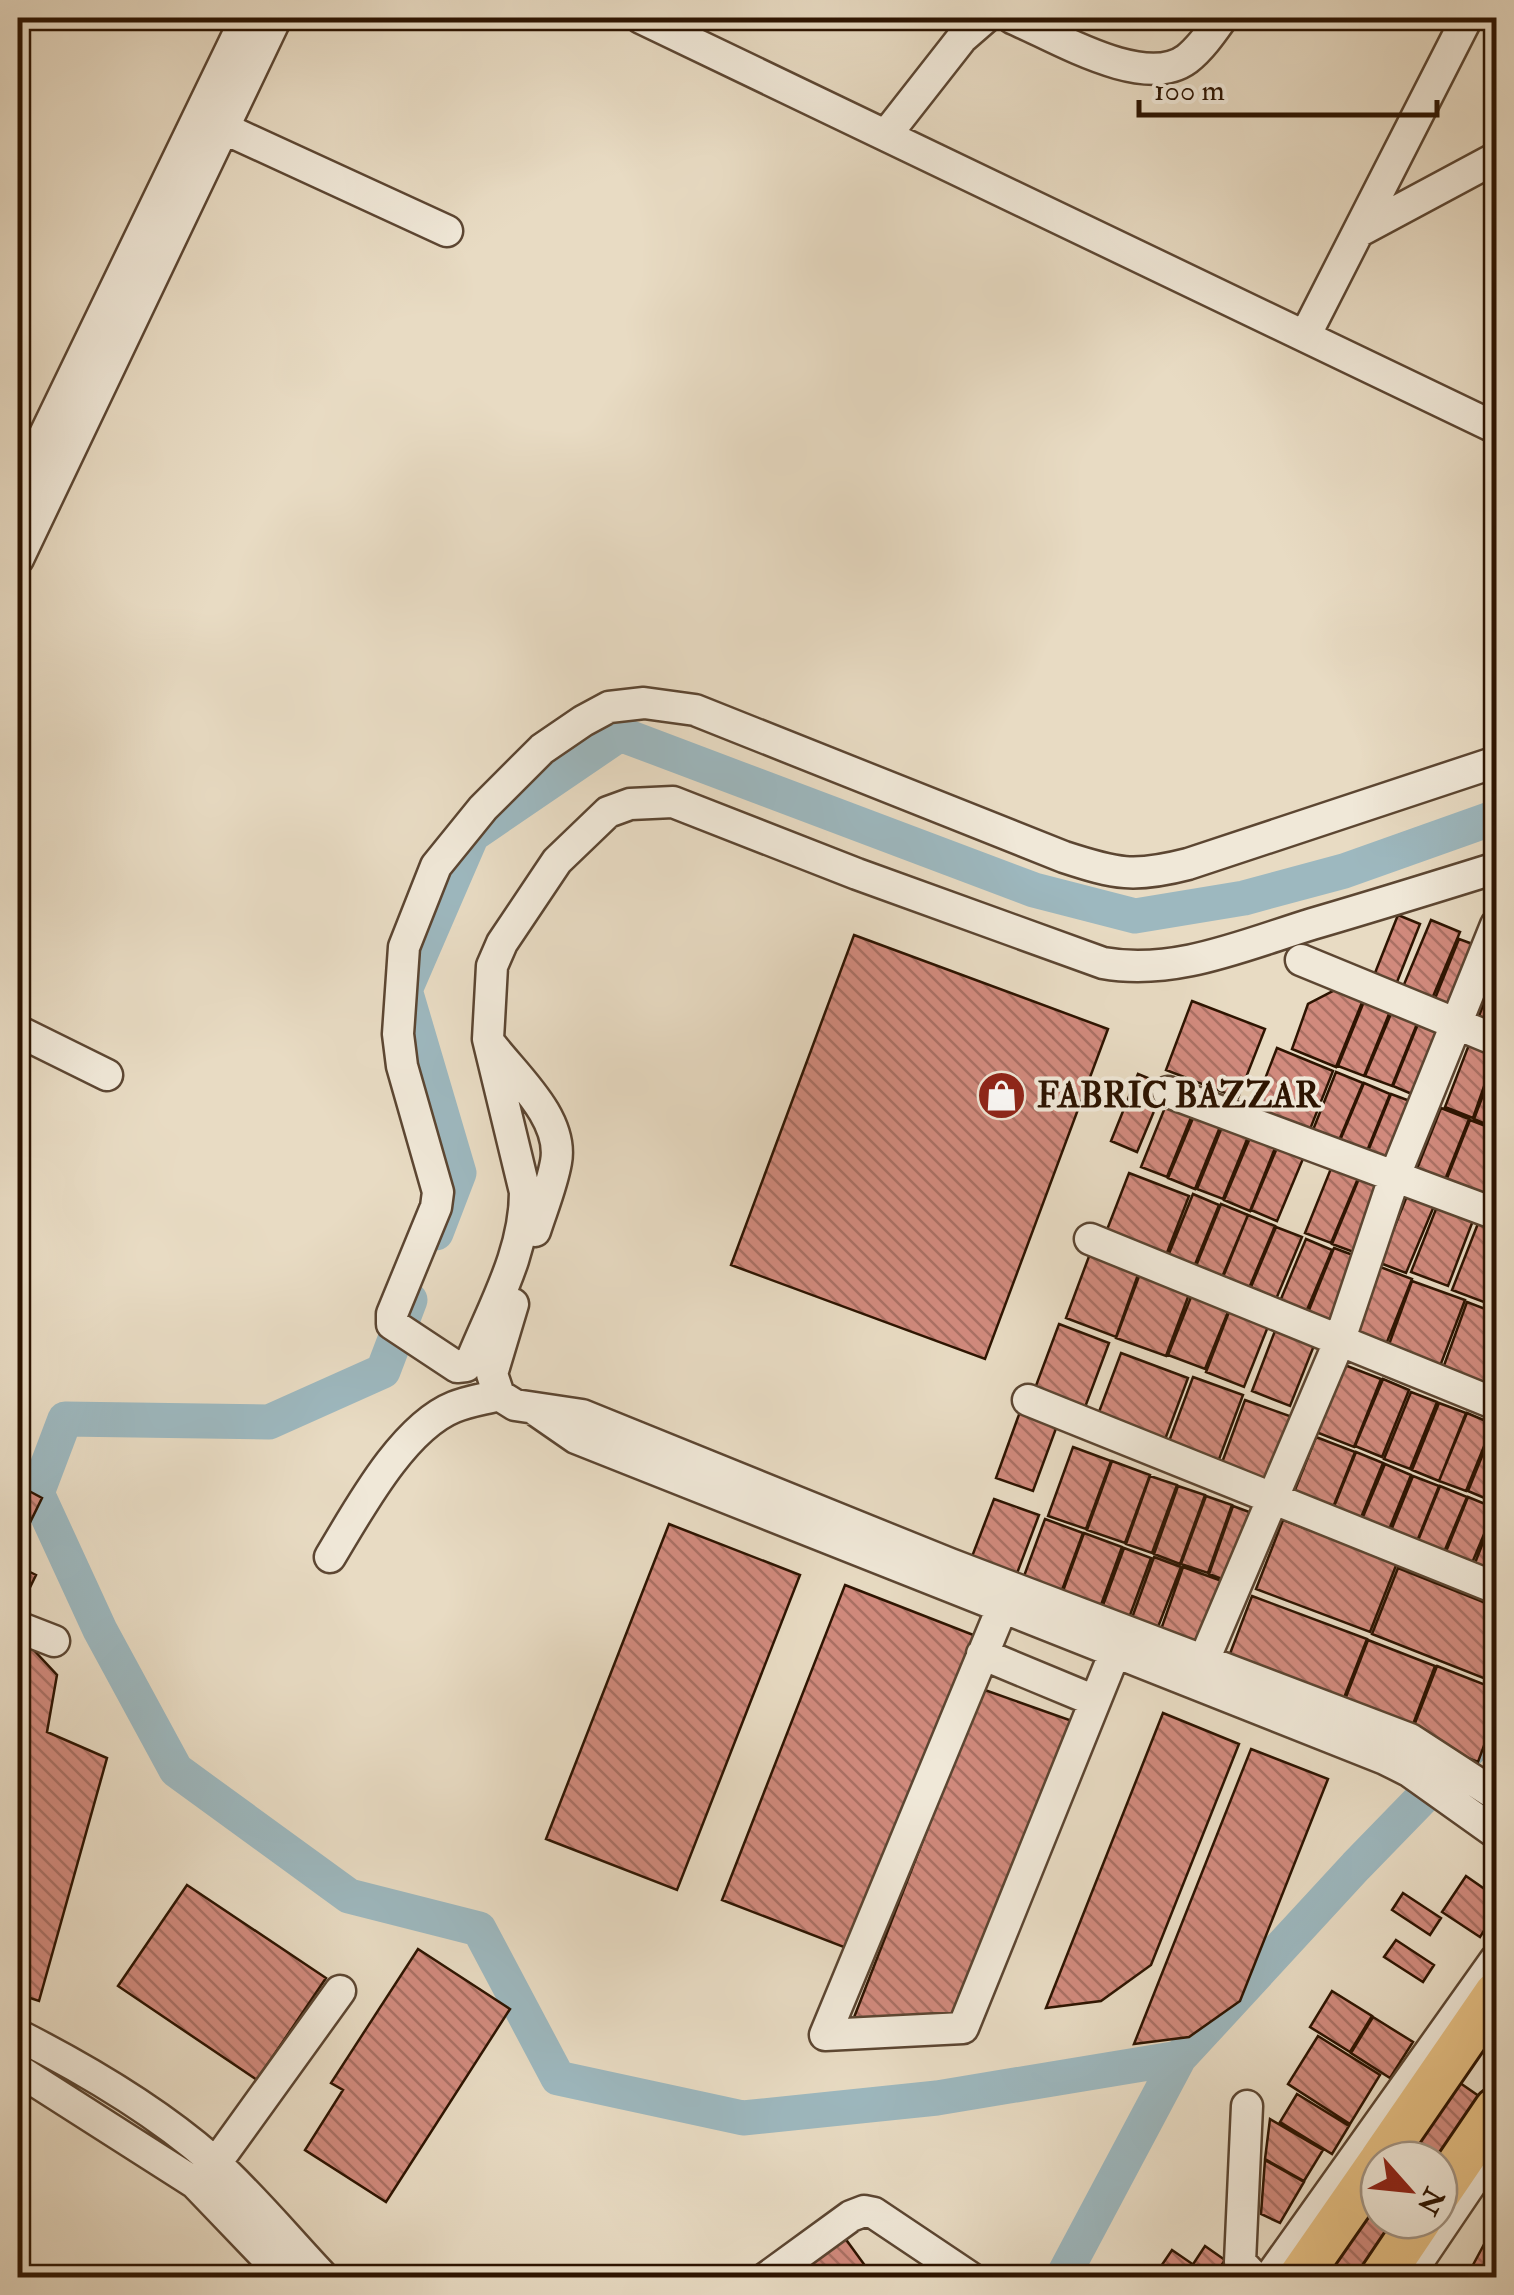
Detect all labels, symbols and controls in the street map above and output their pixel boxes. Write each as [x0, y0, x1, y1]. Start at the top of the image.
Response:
scale bar [1139, 55, 1436, 117]
text: 100 m [1154, 72, 1225, 109]
shop icon: FABRIC BAZZAR [976, 1069, 1028, 1121]
place label: FABRIC BAZZAR [1037, 1074, 1322, 1118]
north arrow [1359, 2140, 1459, 2240]
text: N [1408, 2181, 1452, 2221]

